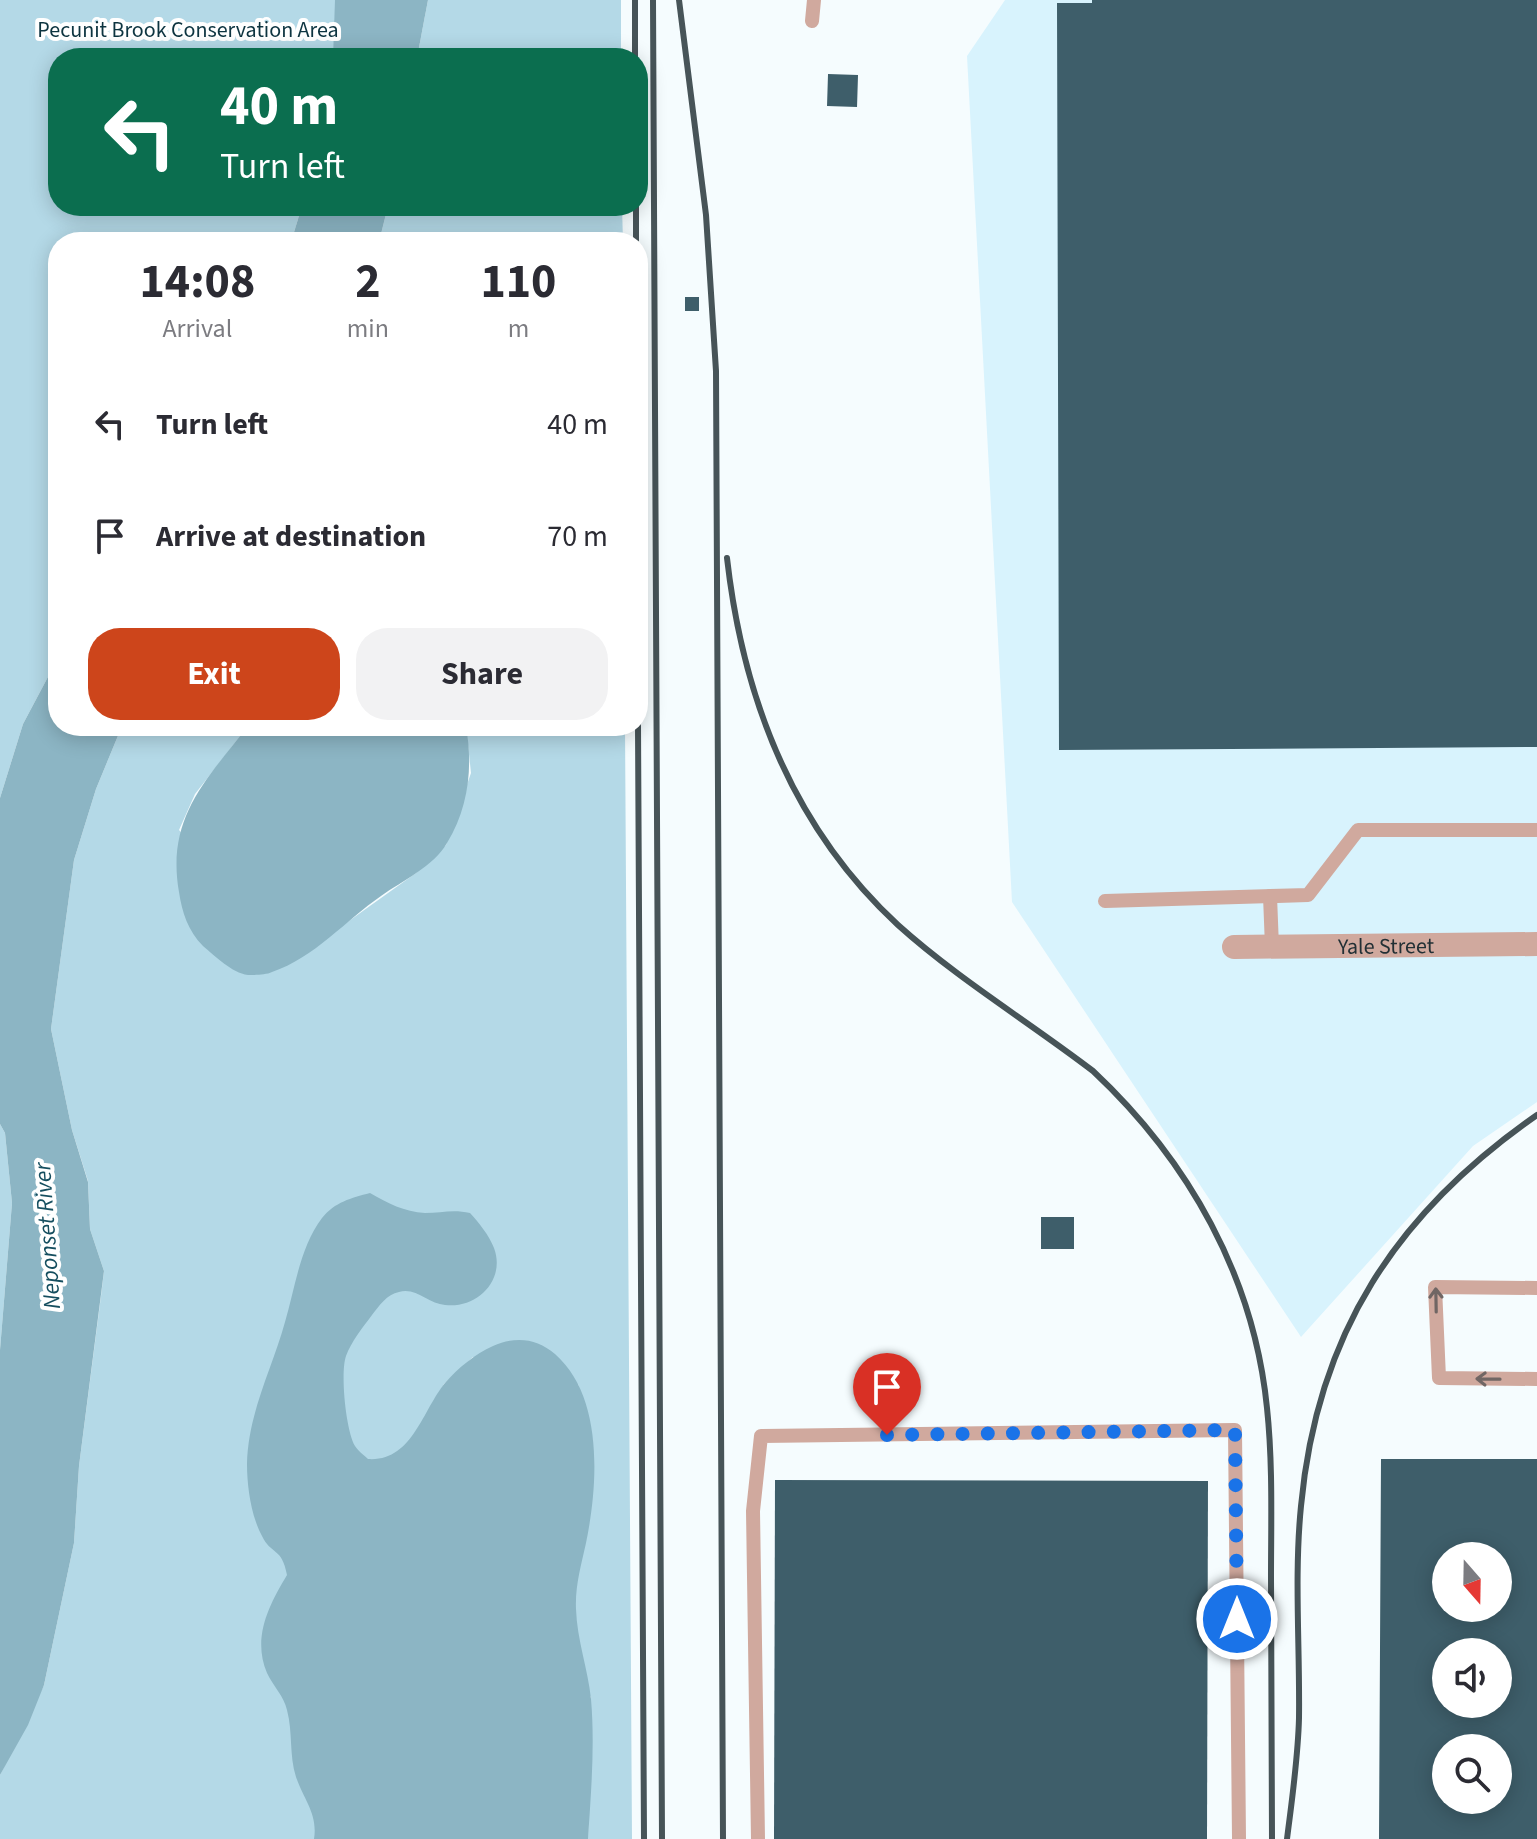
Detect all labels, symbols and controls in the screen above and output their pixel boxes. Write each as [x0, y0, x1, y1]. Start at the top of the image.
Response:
park label: Pecunit Brook Conservation Area [37, 14, 339, 46]
text: 40 m [220, 67, 338, 146]
icon: left [88, 80, 192, 184]
text: Turn left [220, 141, 345, 192]
text: 14:08 [139, 248, 255, 316]
text: 2 [355, 248, 381, 316]
text: 110 [480, 248, 556, 316]
text: Arrival [162, 310, 232, 347]
text: min [347, 310, 389, 347]
text: m [508, 310, 529, 347]
icon: left [88, 402, 132, 446]
text: Turn left [156, 403, 268, 446]
text: 40 m [547, 403, 608, 446]
icon: arrive [88, 514, 132, 558]
text: Arrive at destination [156, 515, 426, 558]
text: 70 m [547, 515, 608, 558]
button: Exit [88, 628, 340, 720]
button: Share [356, 628, 608, 720]
street label: Yale Street [1337, 930, 1435, 963]
water label: Neponset River [25, 1160, 70, 1310]
one-way arrow [1428, 1288, 1444, 1314]
pin [853, 1353, 921, 1435]
icon: arrive [865, 1365, 909, 1409]
one-way arrow [1475, 1371, 1502, 1386]
north arrow [1432, 1542, 1512, 1622]
map controls [1432, 1542, 1512, 1814]
position arrow [1195, 1577, 1279, 1661]
button: sound [1432, 1638, 1512, 1718]
button: search [1432, 1734, 1512, 1814]

